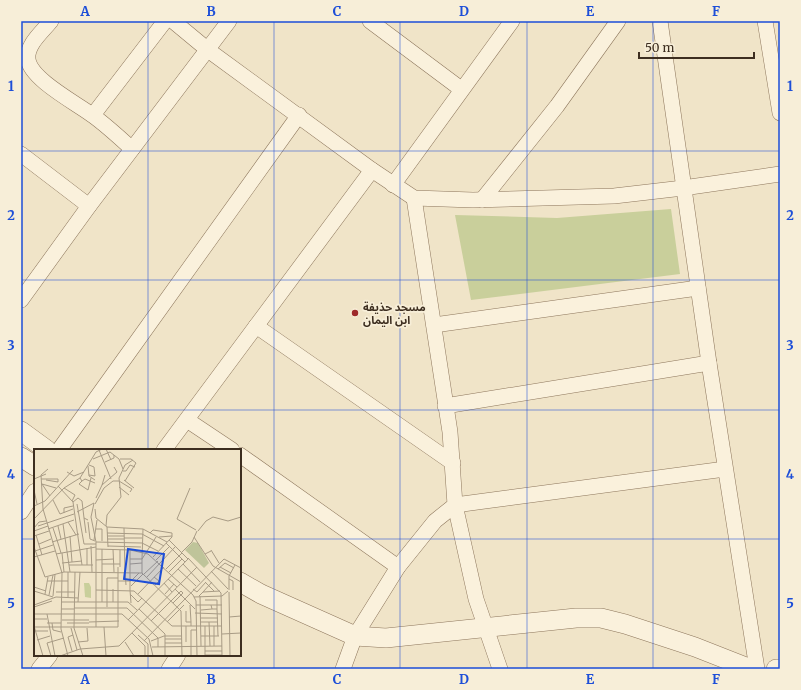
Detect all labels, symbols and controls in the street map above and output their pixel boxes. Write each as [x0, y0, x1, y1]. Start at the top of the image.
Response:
text: A [79, 3, 90, 20]
text: B [206, 3, 216, 20]
text: C [333, 3, 342, 20]
text: D [459, 3, 469, 20]
text: E [586, 3, 595, 20]
text: F [712, 3, 720, 20]
scale bar [639, 34, 754, 60]
text: 50 m [645, 40, 674, 55]
text: 1 [8, 78, 14, 95]
text: 1 [787, 78, 793, 95]
text: 2 [7, 207, 15, 224]
text: 2 [786, 207, 794, 224]
place label: مسجد حذيفة ابن اليمان [363, 300, 426, 327]
marker: مسجد حذيفة ابن اليمان [350, 308, 360, 318]
text: 3 [7, 337, 15, 354]
text: 3 [786, 337, 794, 354]
inset map [34, 449, 241, 656]
text: 4 [7, 466, 16, 483]
text: 4 [786, 466, 795, 483]
text: 5 [7, 595, 15, 612]
text: 5 [786, 595, 794, 612]
text: A [79, 671, 90, 688]
text: B [206, 671, 216, 688]
text: C [333, 671, 342, 688]
text: D [459, 671, 469, 688]
text: E [586, 671, 595, 688]
text: F [712, 671, 720, 688]

